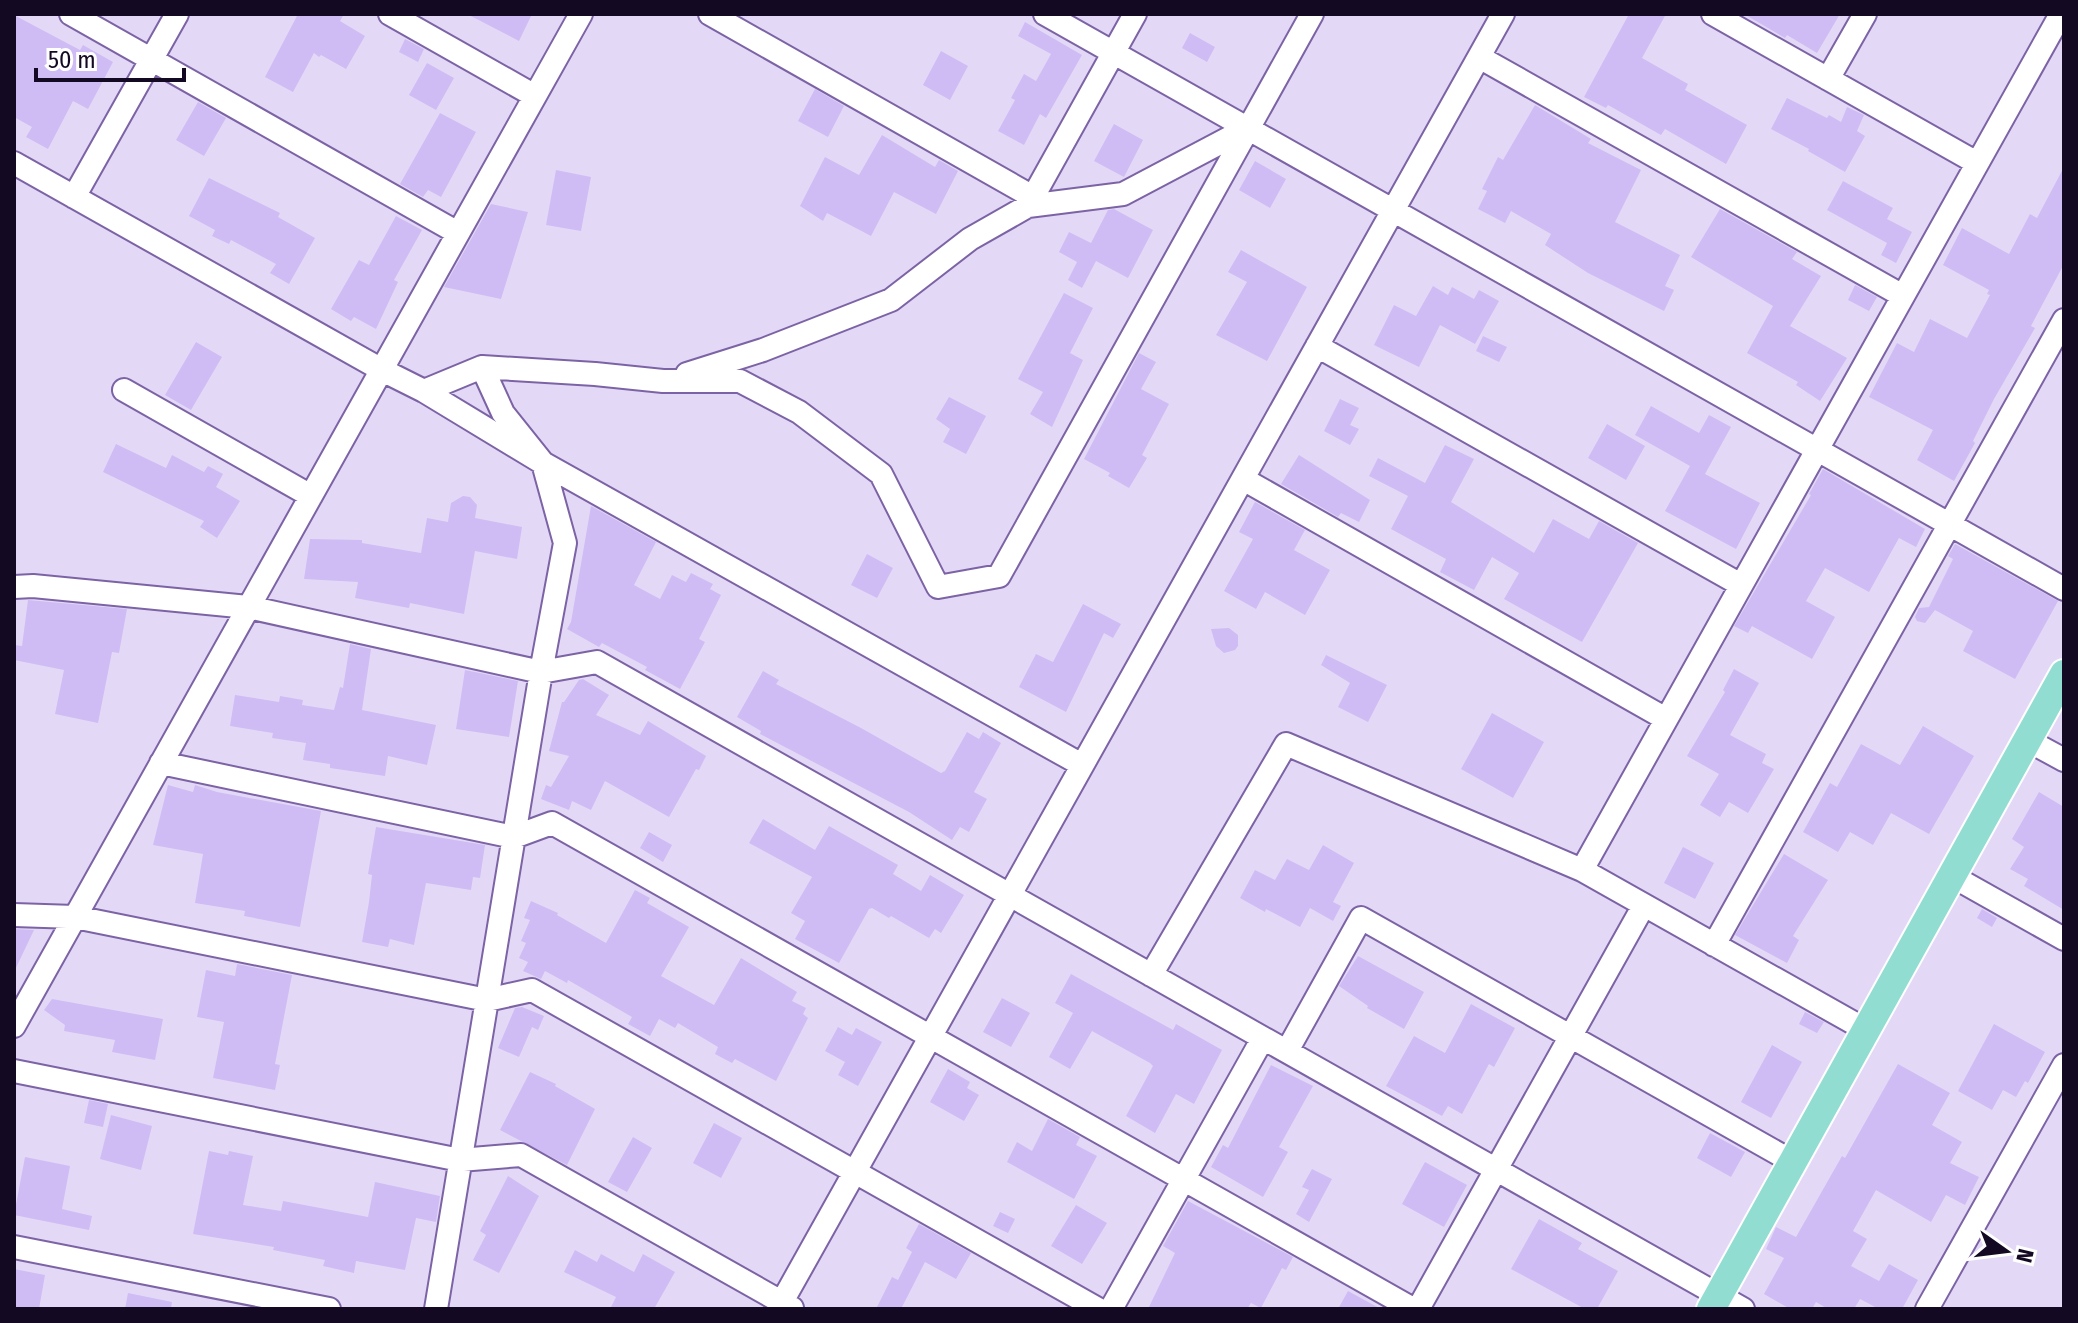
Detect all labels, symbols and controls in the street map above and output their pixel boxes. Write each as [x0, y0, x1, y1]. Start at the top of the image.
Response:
scale bar [36, 32, 184, 82]
text: 50 m [48, 46, 96, 74]
north arrow [1966, 1211, 2046, 1291]
text: N [2010, 1246, 2040, 1265]

